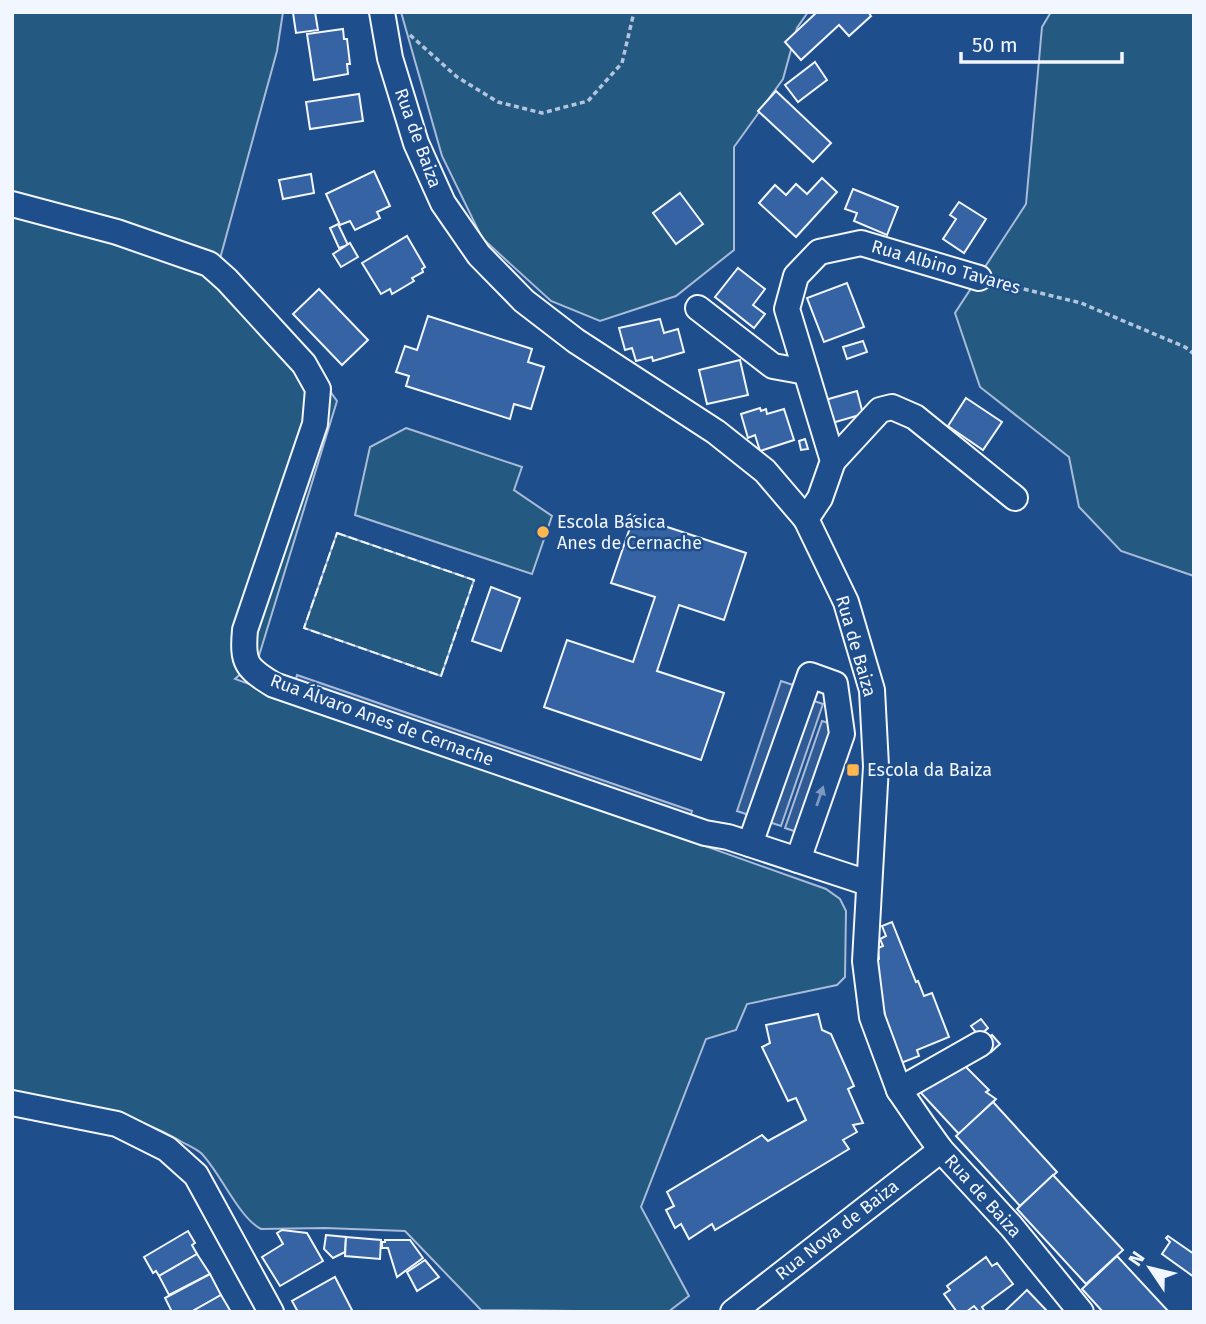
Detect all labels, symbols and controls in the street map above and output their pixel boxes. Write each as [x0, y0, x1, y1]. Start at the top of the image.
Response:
scale bar [961, 21, 1122, 65]
text: 50 m [972, 32, 1018, 58]
street label: Rua de Baiza [390, 85, 446, 191]
street label: Rua Albino Tavares [869, 235, 1023, 299]
place label: Escola Básica Anes de Cernache [557, 511, 702, 554]
marker: Escola Básica Anes de Cernache [535, 524, 551, 540]
street label: Rua de Baiza [831, 593, 881, 699]
street label: Rua Álvaro Anes de Cernache [267, 668, 497, 771]
place label: Escola da Baiza [867, 759, 992, 781]
marker: Escola da Baiza [845, 762, 861, 778]
one-way arrow [815, 785, 826, 806]
street label: Rua de Baiza [940, 1150, 1026, 1242]
street label: Rua Nova de Baiza [771, 1175, 903, 1285]
north arrow [1115, 1233, 1185, 1303]
text: N [1123, 1247, 1150, 1270]

